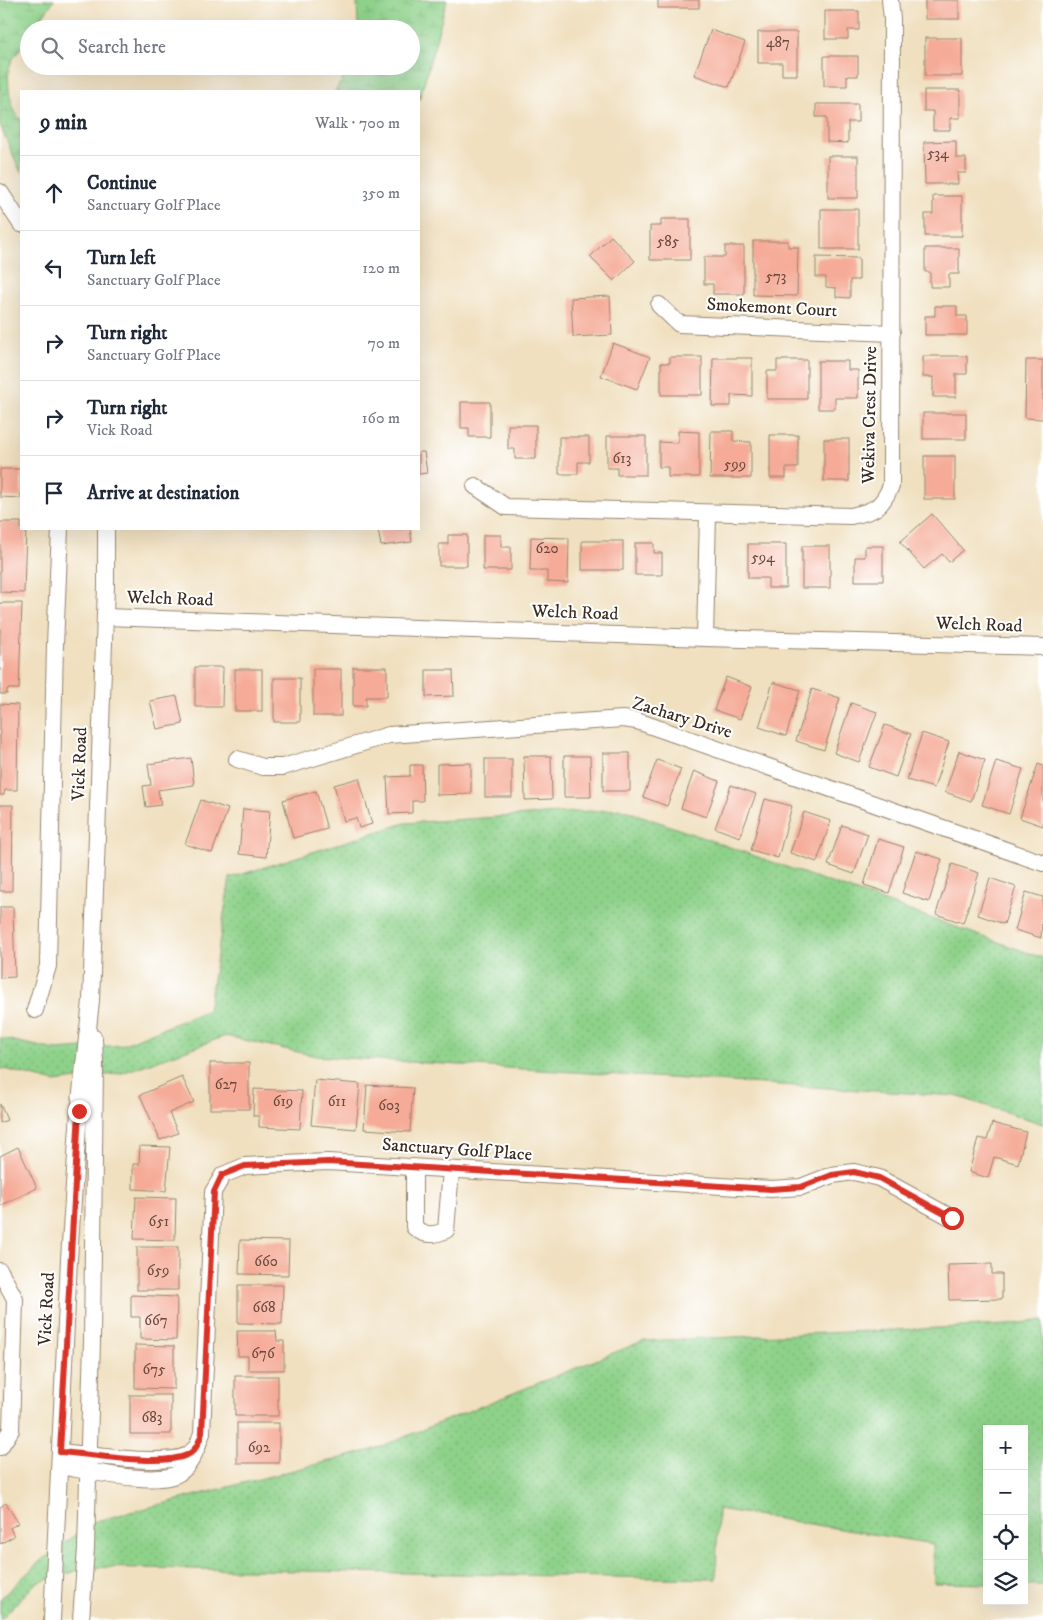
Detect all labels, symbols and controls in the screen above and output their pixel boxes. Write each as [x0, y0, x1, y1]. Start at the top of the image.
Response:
search box [20, 20, 420, 75]
house number: 487 [766, 33, 790, 52]
icon: search [38, 34, 66, 62]
text: Search here [78, 36, 166, 59]
text: 9 min [40, 110, 87, 136]
text: Walk · 700 m [315, 113, 400, 133]
house number: 534 [927, 144, 949, 163]
text: Continue [87, 172, 157, 195]
icon: ahead [40, 179, 68, 207]
text: 350 m [362, 183, 400, 203]
text: Sanctuary Golf Place [87, 195, 221, 215]
house number: 585 [657, 232, 680, 251]
text: Turn left [87, 247, 156, 270]
icon: left [40, 254, 68, 282]
text: 120 m [362, 258, 400, 278]
house number: 573 [766, 267, 786, 286]
text: Sanctuary Golf Place [87, 270, 221, 290]
street label: Smokemont Court [706, 294, 838, 322]
text: Turn right [87, 322, 167, 345]
icon: right [40, 329, 68, 357]
text: 70 m [368, 333, 400, 353]
text: Sanctuary Golf Place [87, 345, 221, 365]
street label: Wekiva Crest Drive [858, 346, 882, 485]
text: Turn right [87, 397, 167, 420]
icon: right [40, 404, 68, 432]
text: 160 m [362, 408, 400, 428]
text: Vick Road [87, 420, 153, 440]
house number: 613 [613, 449, 631, 468]
house number: 599 [724, 455, 746, 474]
icon: arrive [40, 479, 68, 507]
text: Arrive at destination [87, 482, 239, 505]
house number: 620 [535, 539, 559, 558]
house number: 594 [751, 548, 775, 567]
street label: Welch Road [125, 586, 214, 612]
street label: Welch Road [530, 600, 619, 626]
street label: Welch Road [934, 612, 1023, 638]
street label: Zachary Drive [629, 692, 735, 744]
street label: Vick Road [68, 727, 92, 802]
house number: 627 [215, 1075, 237, 1094]
house number: 619 [273, 1092, 293, 1111]
house number: 611 [328, 1092, 346, 1111]
house number: 603 [378, 1096, 400, 1115]
route end [68, 1100, 91, 1123]
street label: Sanctuary Golf Place [381, 1134, 533, 1166]
route start [941, 1207, 964, 1230]
house number: 651 [149, 1212, 169, 1231]
house number: 660 [254, 1252, 278, 1271]
house number: 659 [147, 1261, 169, 1280]
street label: Vick Road [34, 1272, 60, 1347]
house number: 668 [252, 1298, 276, 1317]
house number: 667 [144, 1311, 168, 1330]
house number: 676 [251, 1344, 276, 1363]
house number: 675 [142, 1360, 166, 1379]
house number: 683 [142, 1408, 162, 1427]
map controls [983, 1425, 1028, 1605]
button: + [983, 1425, 1028, 1470]
house number: 692 [248, 1438, 271, 1457]
button: − [983, 1470, 1028, 1515]
button: locate [983, 1515, 1028, 1560]
button: layers [983, 1560, 1028, 1605]

